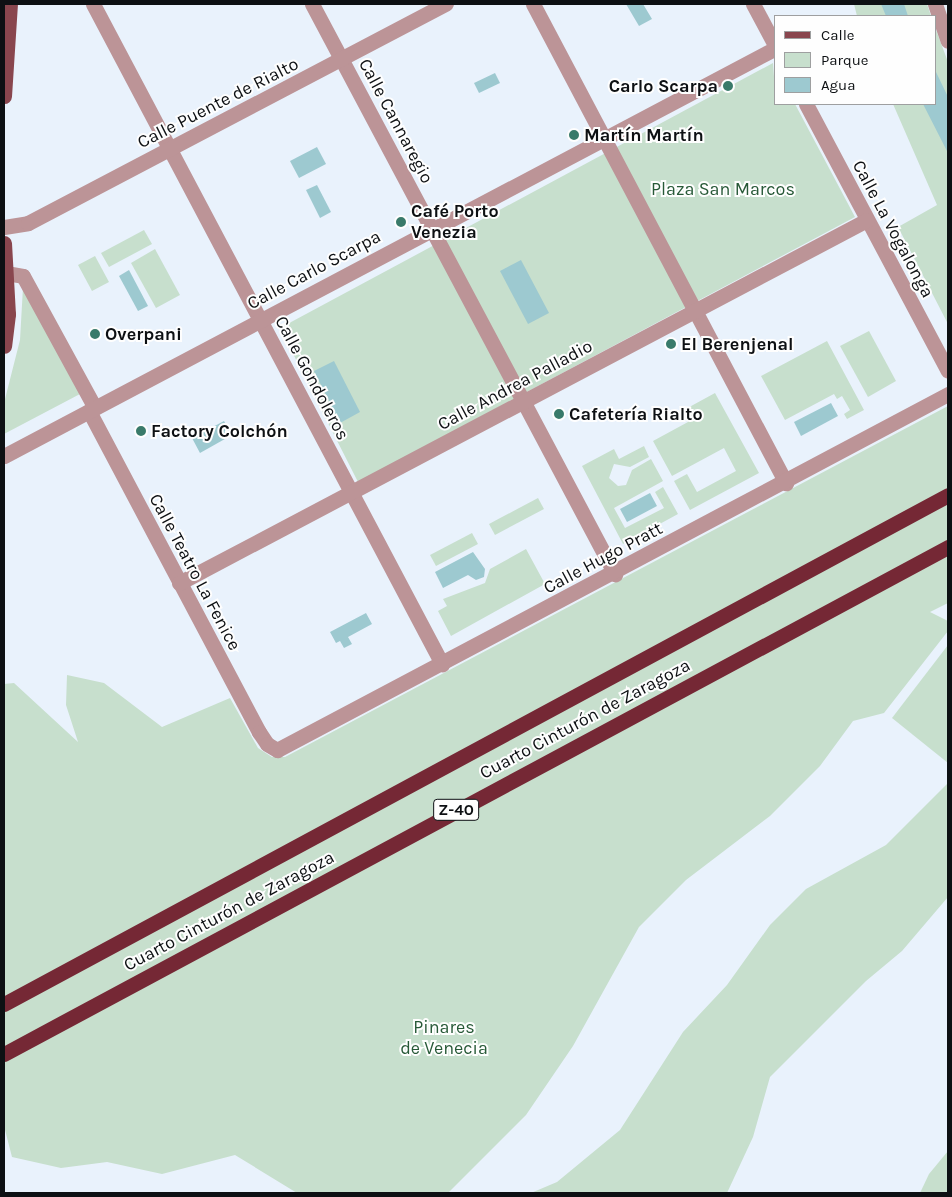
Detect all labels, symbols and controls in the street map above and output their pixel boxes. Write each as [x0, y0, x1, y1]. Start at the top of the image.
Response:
legend [774, 15, 937, 105]
text: Calle [821, 26, 855, 44]
text: Parque [821, 51, 869, 69]
street label: Calle Puente de Rialto [134, 53, 302, 153]
street label: Calle Cannaregio [354, 55, 438, 187]
place label: Carlo Scarpa [609, 75, 718, 97]
text: Agua [821, 76, 855, 94]
marker: Carlo Scarpa [722, 80, 734, 92]
place label: Martín Martín [584, 124, 704, 146]
marker: Martín Martín [568, 129, 580, 141]
street label: Calle La Vogalonga [848, 157, 938, 301]
park label: Plaza San Marcos [651, 178, 795, 200]
place label: Café Porto Venezia [411, 201, 499, 243]
marker: Café Porto Venezia [395, 216, 407, 228]
street label: Calle Carlo Scarpa [244, 226, 384, 314]
street label: Calle Gondoleros [270, 312, 354, 444]
place label: Overpani [105, 323, 182, 345]
marker: Overpani [89, 328, 101, 340]
place label: El Berenjenal [681, 333, 793, 355]
street label: Calle Andrea Palladio [434, 335, 596, 435]
marker: El Berenjenal [665, 338, 677, 350]
place label: Cafetería Rialto [569, 403, 703, 425]
marker: Cafetería Rialto [553, 408, 565, 420]
place label: Factory Colchón [151, 420, 288, 442]
marker: Factory Colchón [135, 425, 147, 437]
street label: Calle Teatro La Fenice [145, 490, 245, 654]
street label: Calle Hugo Pratt [540, 518, 666, 598]
street label: Cuarto Cinturón de Zaragoza [476, 654, 694, 784]
road number: Z-40 [432, 796, 480, 824]
street label: Cuarto Cinturón de Zaragoza [120, 846, 338, 976]
park label: Pinares de Venecia [400, 1017, 488, 1060]

